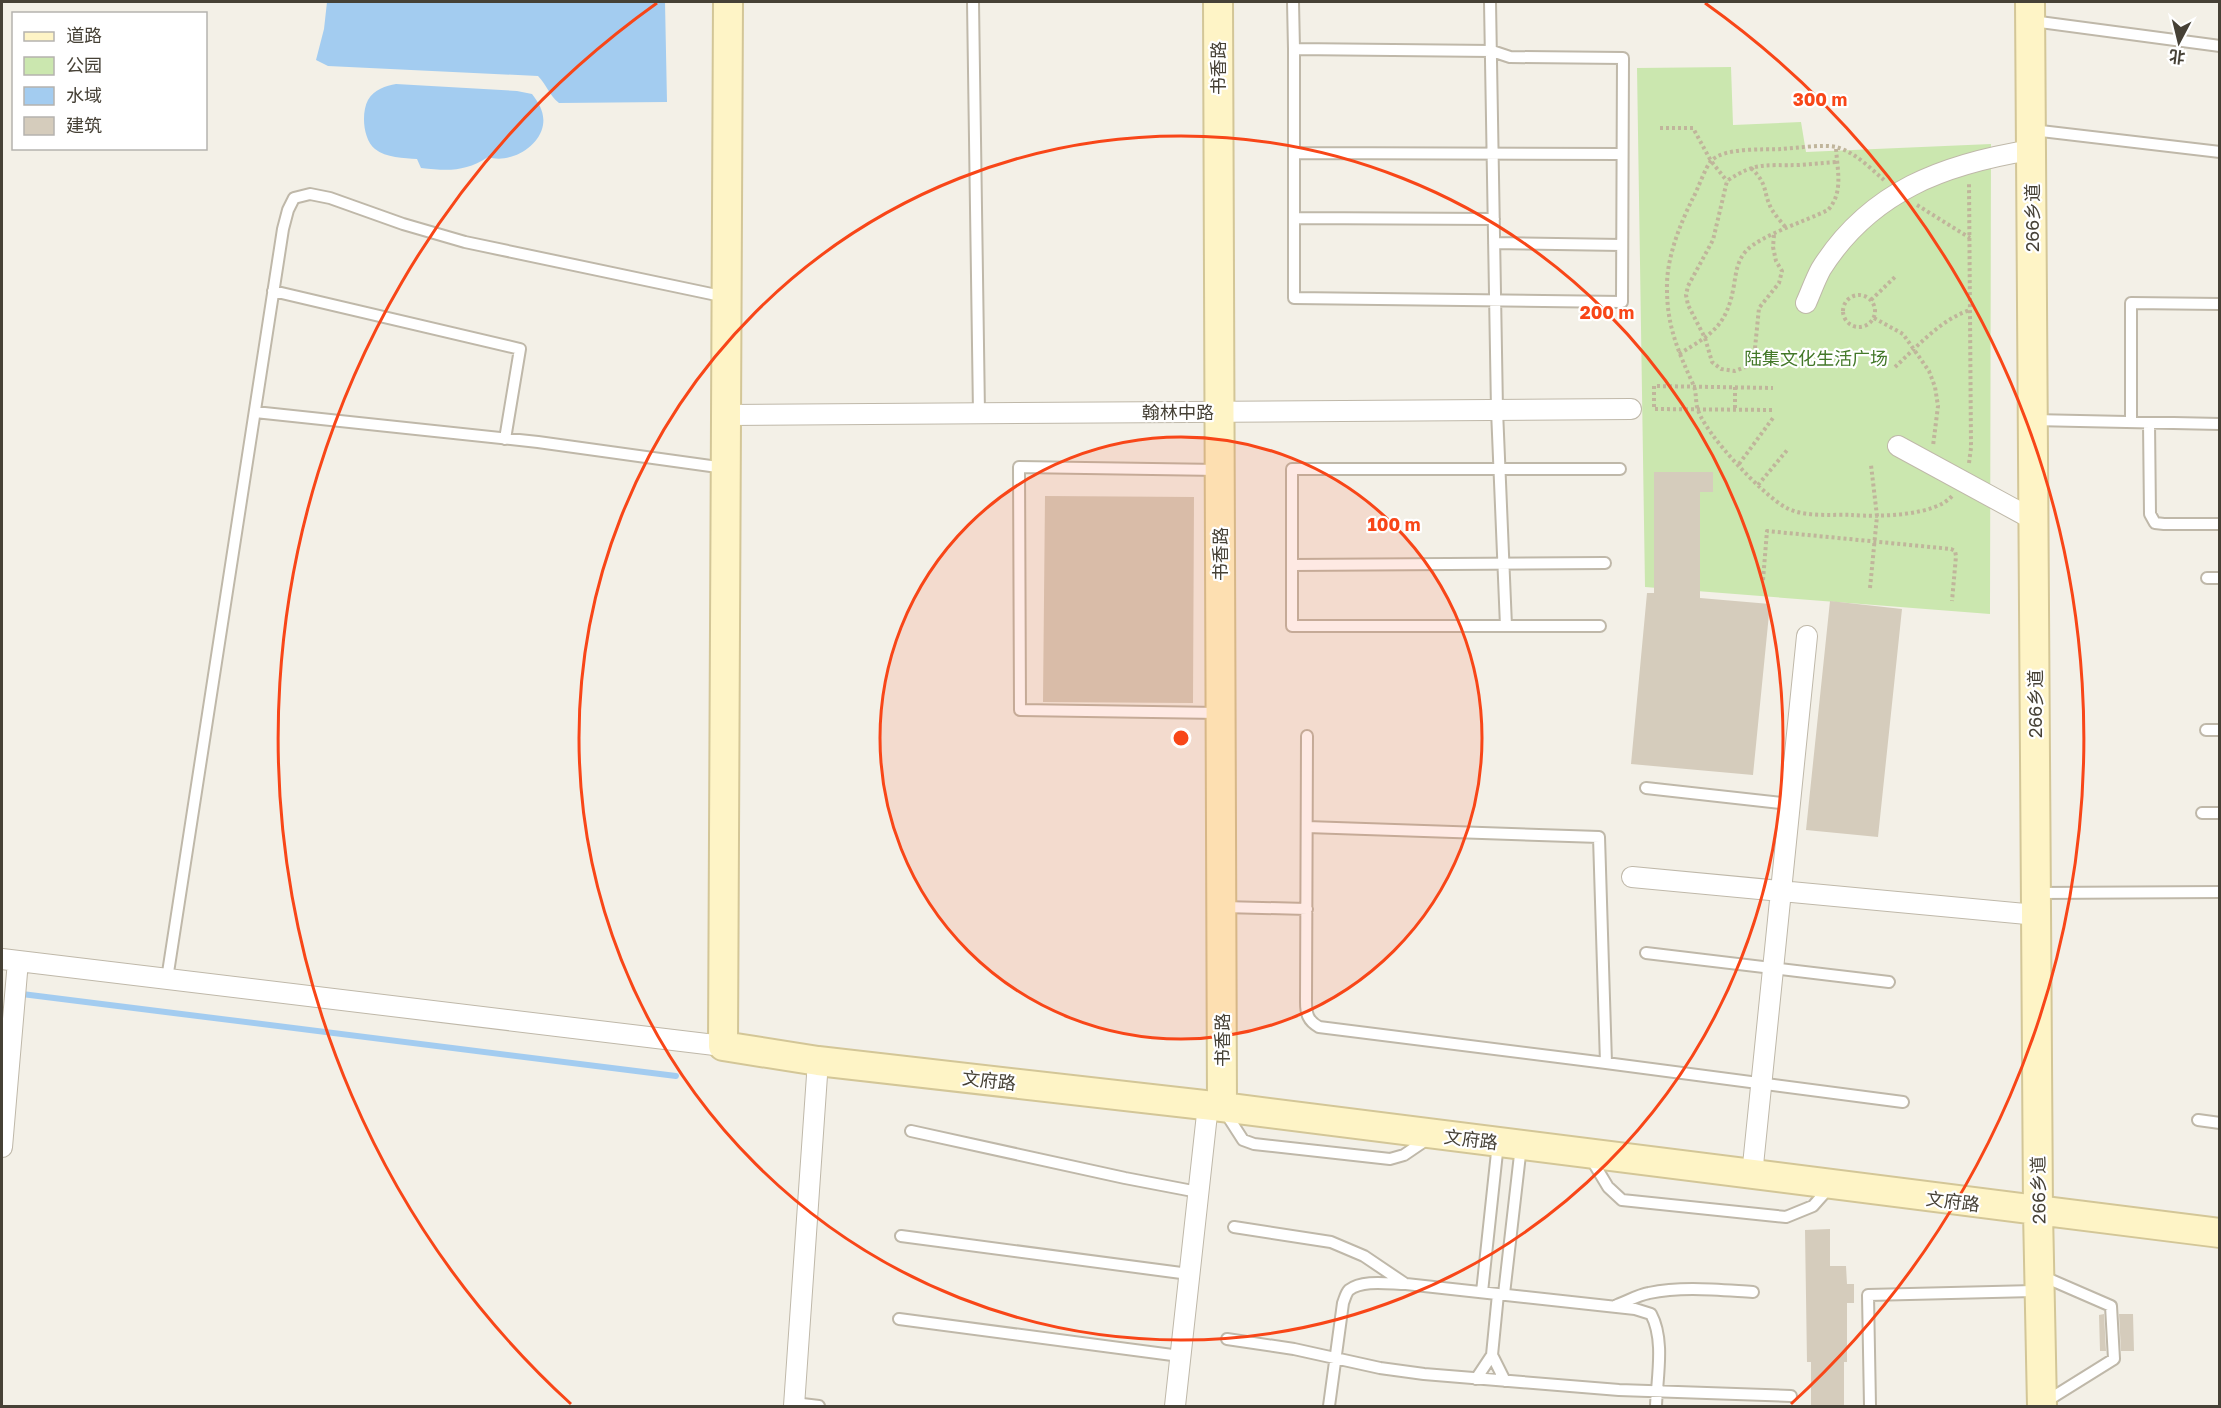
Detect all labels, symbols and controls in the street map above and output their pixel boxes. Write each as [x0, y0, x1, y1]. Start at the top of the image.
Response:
legend [12, 12, 207, 150]
north arrow [2149, 12, 2209, 72]
text: 道路 [66, 24, 102, 46]
street label: 书香路 [1207, 41, 1229, 95]
text: 北 [2168, 46, 2186, 68]
text: 公园 [66, 54, 102, 76]
text: 水域 [66, 84, 102, 106]
text: 300 m [1793, 88, 1847, 110]
text: 建筑 [66, 114, 102, 136]
street label: 266乡道 [2021, 184, 2043, 252]
text: 200 m [1580, 301, 1634, 323]
park label: 陆集文化生活广场 [1744, 347, 1888, 369]
street label: 翰林中路 [1142, 401, 1214, 423]
text: 100 m [1368, 513, 1420, 535]
street label: 书香路 [1209, 527, 1231, 581]
street label: 266乡道 [2024, 670, 2046, 738]
centre of rings [1171, 728, 1191, 748]
street label: 书香路 [1211, 1013, 1233, 1067]
street label: 文府路 [961, 1066, 1017, 1094]
street label: 文府路 [1443, 1125, 1499, 1153]
street label: 266乡道 [2026, 1156, 2050, 1224]
street label: 文府路 [1925, 1187, 1981, 1215]

